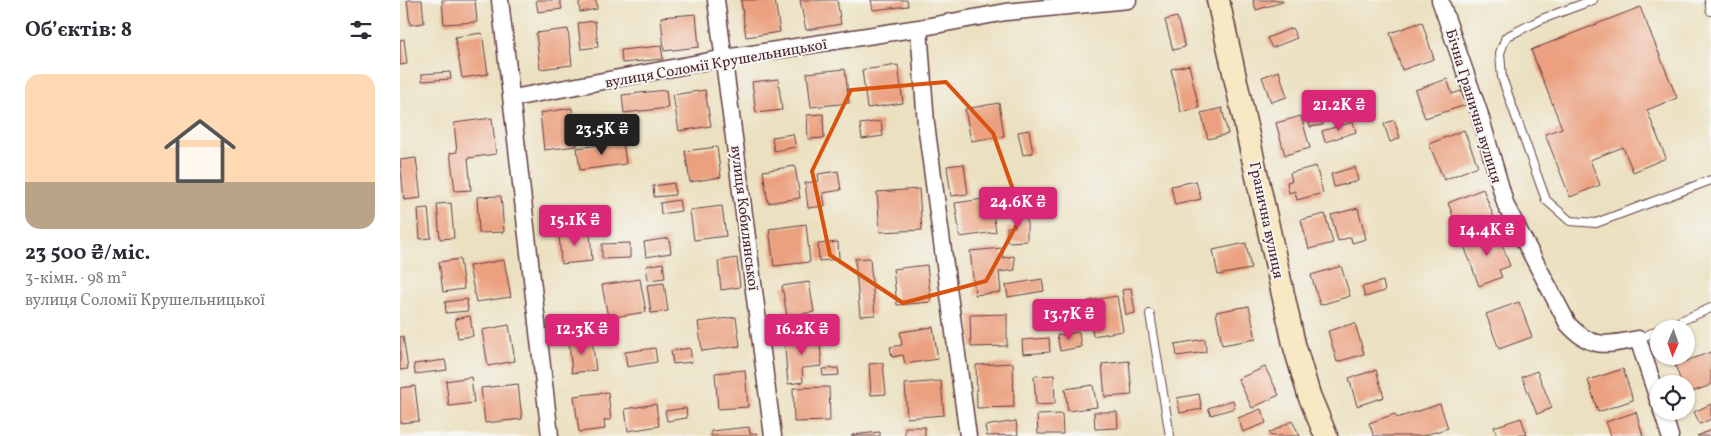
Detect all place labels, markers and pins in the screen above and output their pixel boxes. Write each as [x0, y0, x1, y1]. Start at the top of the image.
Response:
pin: 21.2K ₴ [1293, 90, 1385, 132]
pin: 23.5K ₴ [556, 114, 648, 156]
pin: 24.6K ₴ [972, 186, 1064, 229]
pin: 15.1K ₴ [529, 204, 621, 247]
pin: 14.4K ₴ [1441, 214, 1533, 257]
pin: 13.7K ₴ [1023, 298, 1115, 341]
pin: 12.3K ₴ [536, 314, 628, 356]
pin: 16.2K ₴ [756, 314, 848, 356]

